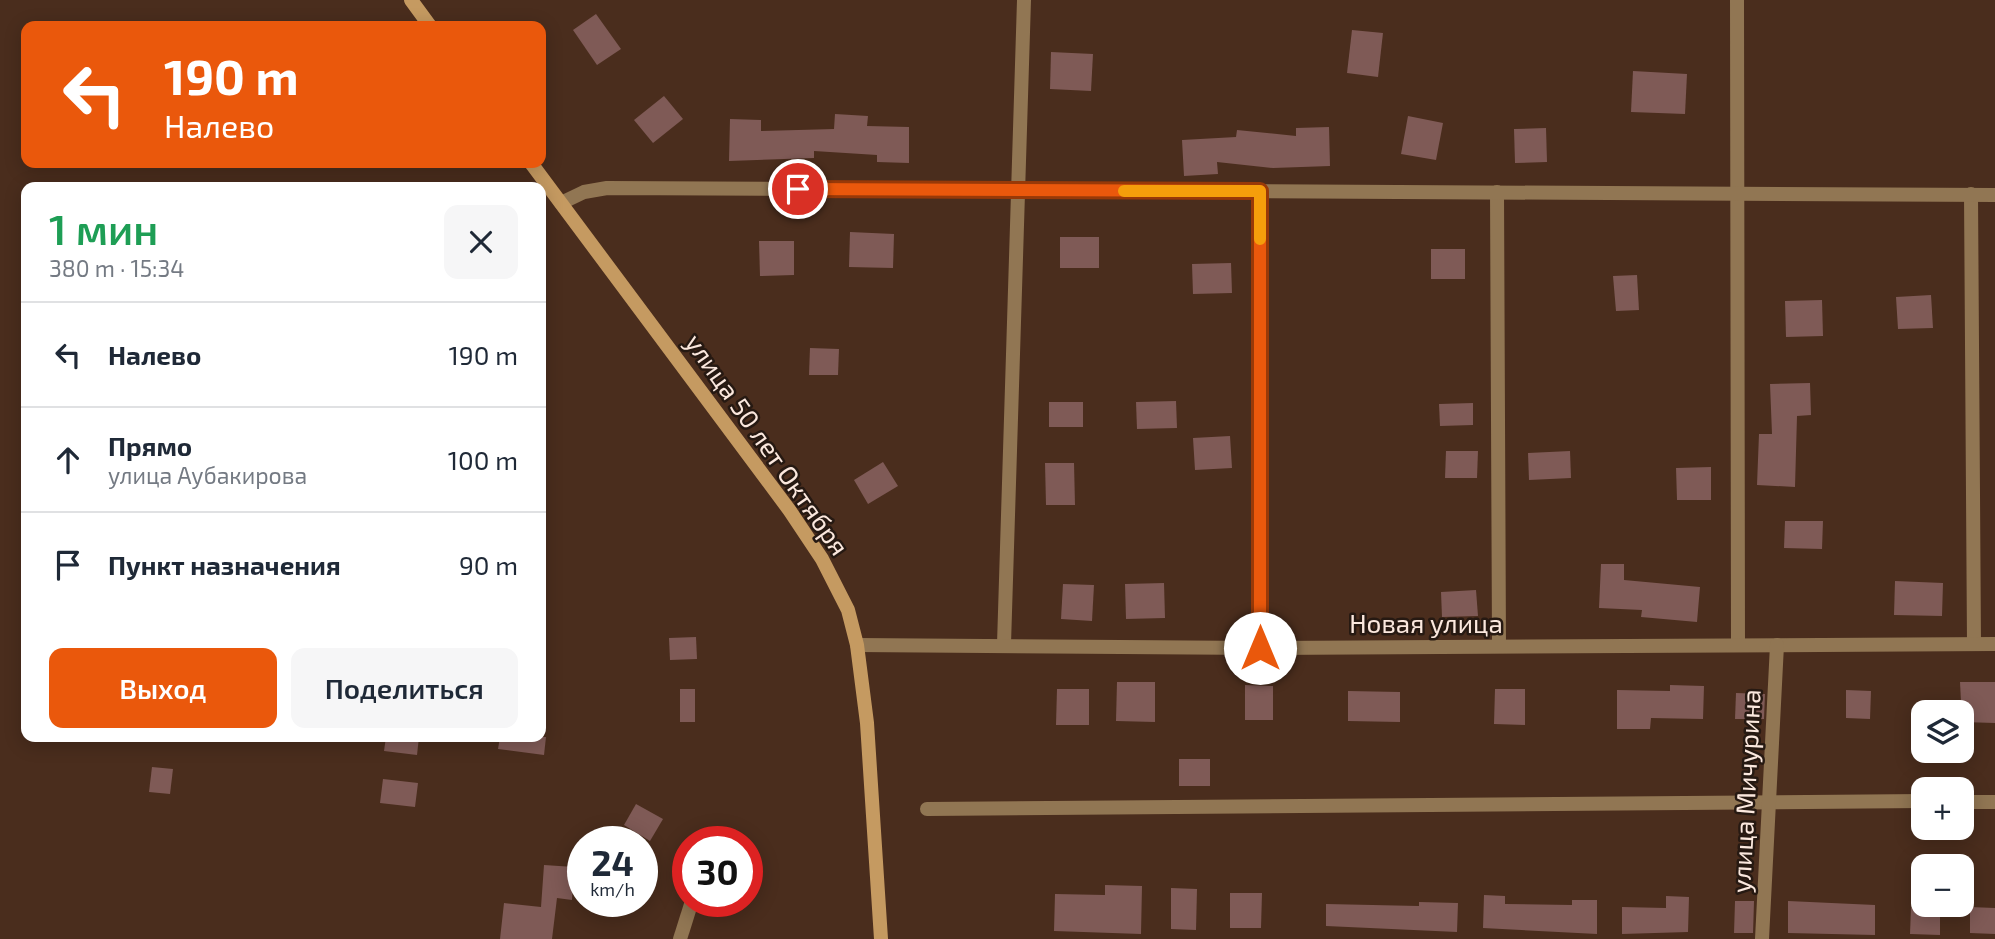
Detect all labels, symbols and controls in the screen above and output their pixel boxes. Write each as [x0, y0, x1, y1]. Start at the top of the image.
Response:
text: 190 m [164, 46, 299, 105]
icon: left [49, 49, 140, 140]
text: Налево [164, 106, 274, 144]
pin [768, 159, 828, 219]
icon: arrive [779, 170, 817, 208]
text: 1 мин [49, 203, 158, 253]
button: close [444, 205, 518, 279]
text: 380 m · 15:34 [49, 254, 184, 282]
street label: улица 50 лет Октября [679, 327, 856, 561]
icon: left [49, 336, 87, 374]
text: Налево [108, 339, 201, 370]
text: 190 m [449, 339, 518, 370]
text: Прямо [108, 430, 192, 461]
icon: ahead [49, 441, 87, 479]
text: 100 m [448, 444, 518, 475]
text: улица Аубакирова [108, 461, 307, 489]
icon: arrive [49, 546, 87, 584]
text: Пункт назначения [108, 549, 341, 580]
text: 90 m [459, 549, 518, 580]
street label: Новая улица [1349, 607, 1503, 639]
position arrow [1223, 611, 1297, 685]
button: Выход [49, 648, 277, 728]
button: Поделиться [291, 648, 518, 728]
street label: улица Мичурина [1724, 688, 1767, 894]
map controls [1911, 700, 1974, 917]
button: layers [1911, 700, 1974, 763]
button: + [1911, 777, 1974, 840]
speed limit sign: 30 [672, 826, 763, 917]
text: 24 [591, 841, 634, 883]
button: − [1911, 854, 1974, 917]
text: km/h [590, 878, 635, 900]

